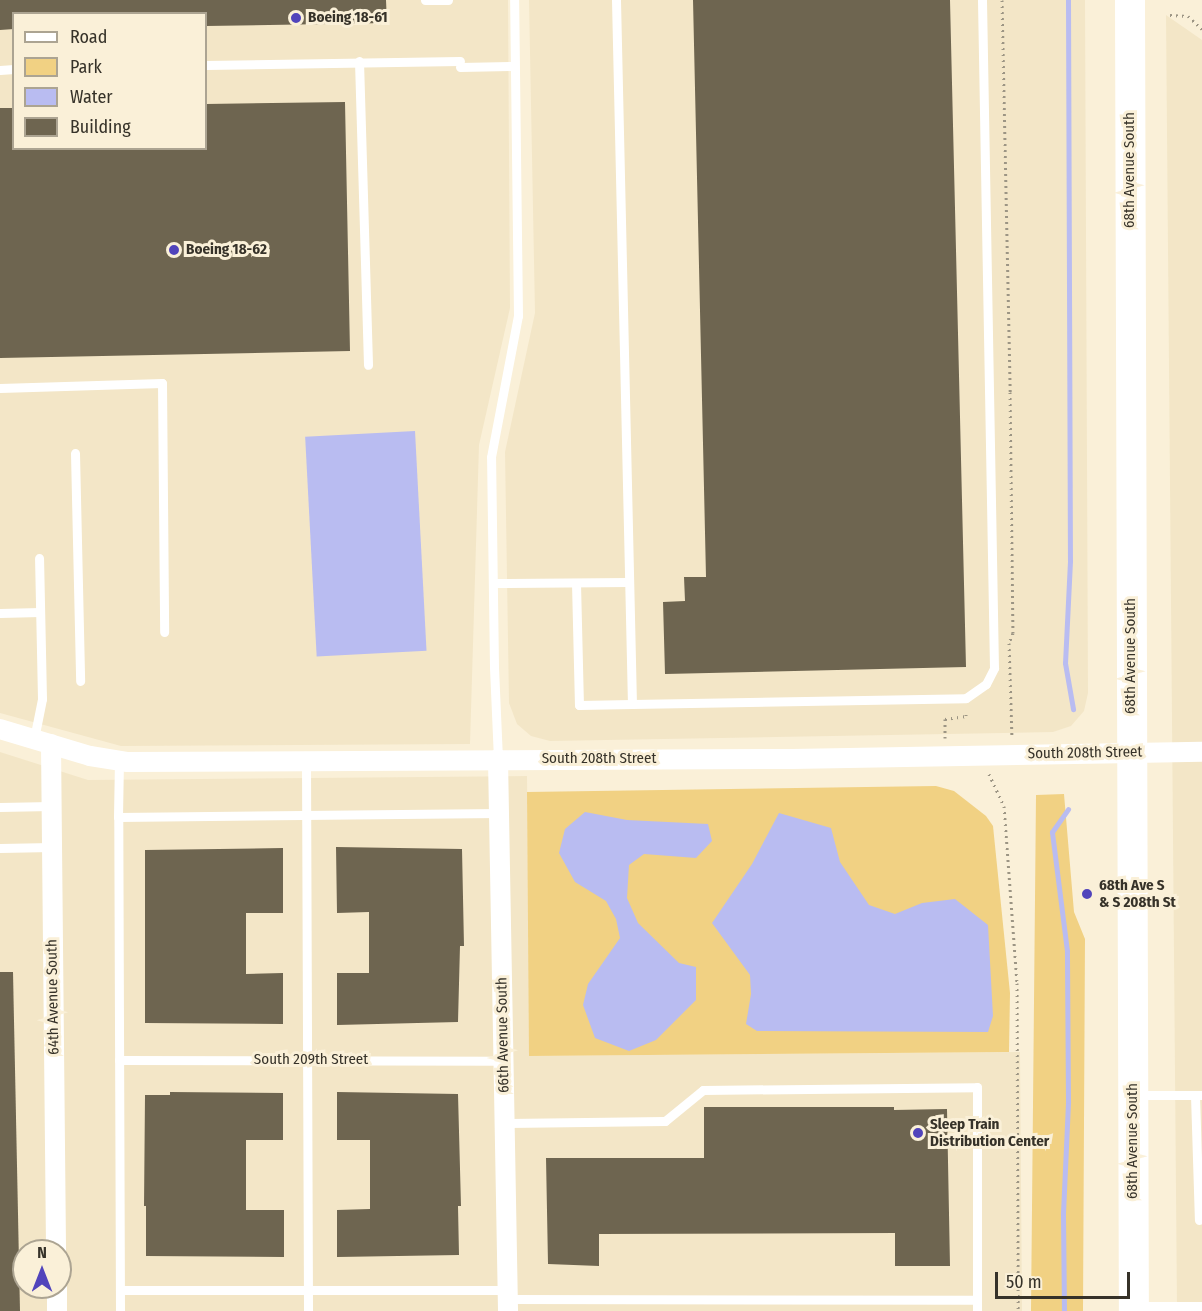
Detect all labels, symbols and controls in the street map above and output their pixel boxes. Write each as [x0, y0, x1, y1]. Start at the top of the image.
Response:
place label: Boeing 18-61 [308, 9, 388, 27]
marker: Boeing 18-61 [289, 11, 303, 25]
legend [12, 12, 207, 150]
text: Road [70, 26, 107, 48]
text: Park [70, 56, 102, 78]
text: Water [70, 86, 113, 108]
street label: 68th Avenue South [1121, 112, 1139, 228]
text: Building [70, 116, 131, 138]
place label: Boeing 18-62 [186, 241, 267, 259]
marker: Boeing 18-62 [167, 243, 181, 257]
street label: 68th Avenue South [1122, 598, 1140, 714]
street label: South 208th Street [1028, 743, 1142, 763]
street label: South 208th Street [542, 750, 656, 768]
place label: 68th Ave S & S 208th St [1099, 876, 1176, 911]
marker: 68th Ave S & S 208th St [1080, 887, 1094, 901]
street label: 64th Avenue South [43, 939, 63, 1055]
street label: 66th Avenue South [493, 977, 513, 1093]
street label: South 209th Street [254, 1051, 368, 1069]
street label: 68th Avenue South [1124, 1083, 1142, 1199]
place label: Sleep Train Distribution Center [930, 1115, 1049, 1150]
marker: Sleep Train Distribution Center [911, 1126, 925, 1140]
north arrow [12, 1239, 72, 1299]
text: N [37, 1243, 47, 1262]
scale bar [998, 1260, 1133, 1298]
text: 50 m [1006, 1271, 1042, 1293]

